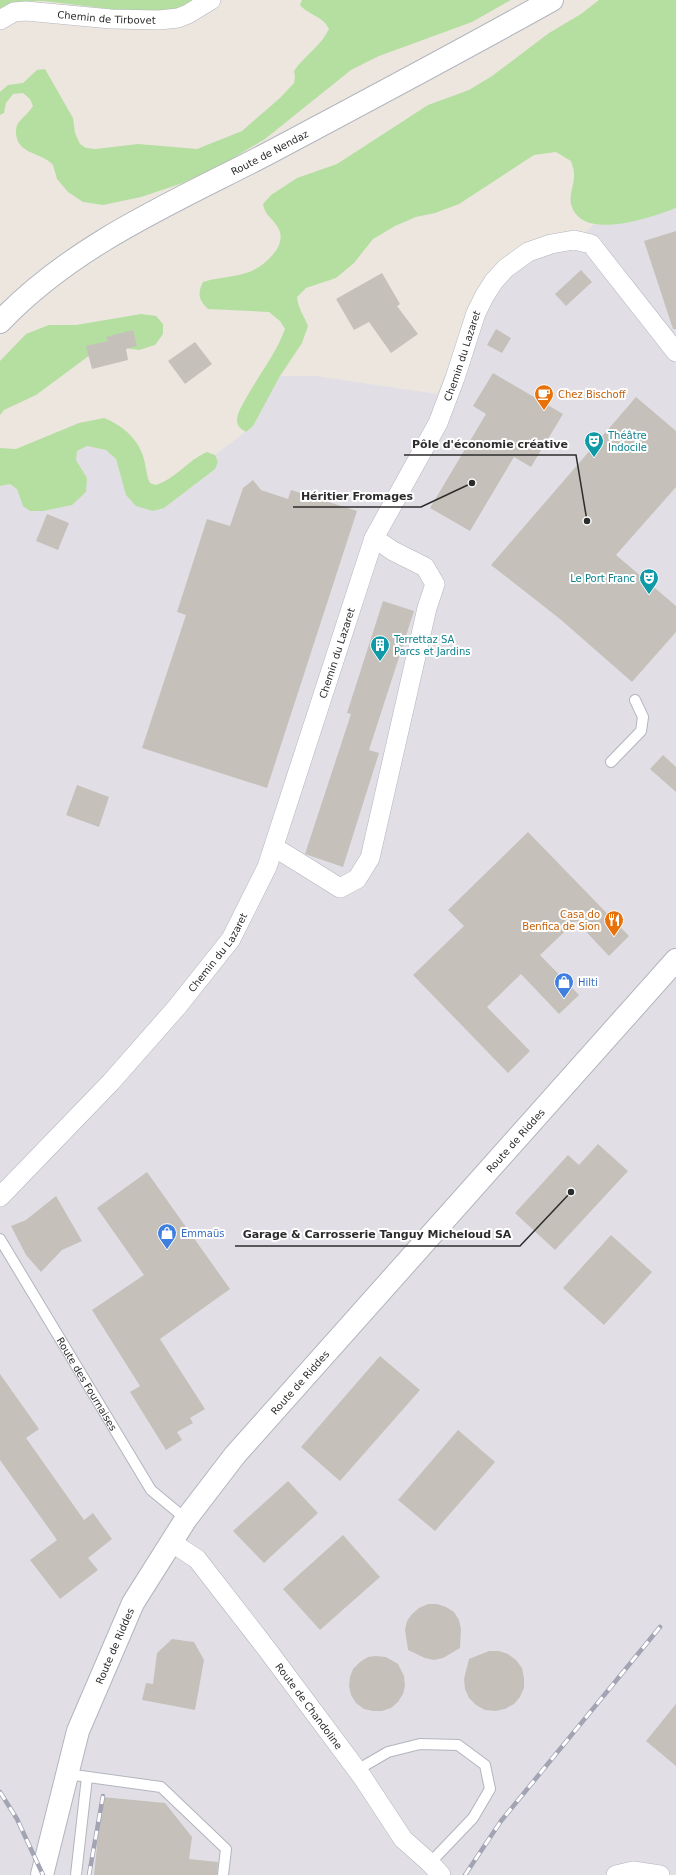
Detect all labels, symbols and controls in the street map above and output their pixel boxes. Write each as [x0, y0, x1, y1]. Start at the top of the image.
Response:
street label: Chemin de Tirbovet [57, 9, 156, 26]
street label: Route de Nendaz [229, 128, 310, 177]
street label: Chemin du Lazaret [442, 309, 482, 403]
cafe icon: Chez Bischoff [533, 383, 555, 411]
place label: Chez Bischoff [558, 389, 627, 400]
theatre icon: Théâtre Indocile [583, 430, 605, 458]
place label: Théâtre Indocile [607, 430, 647, 453]
callout: Pôle d'économie créative [404, 432, 576, 455]
text: Pôle d'économie créative [412, 438, 568, 451]
callout: Héritier Fromages [293, 484, 421, 507]
text: Héritier Fromages [301, 490, 414, 503]
theatre icon: Le Port Franc [638, 567, 660, 595]
place label: Le Port Franc [570, 573, 635, 584]
street label: Chemin du Lazaret [317, 607, 357, 700]
building icon: Terrettaz SA Parcs et Jardins [369, 634, 391, 662]
place label: Terrettaz SA Parcs et Jardins [393, 634, 470, 657]
place label: Casa do Benfica de Sion [522, 909, 600, 932]
restaurant icon: Casa do Benfica de Sion [603, 909, 625, 937]
street label: Chemin du Lazaret [186, 911, 249, 994]
shop icon: Hilti [553, 971, 575, 999]
place label: Hilti [578, 977, 598, 988]
street label: Route de Riddes [484, 1107, 547, 1175]
shop icon: Emmaüs [156, 1222, 178, 1250]
callout: Garage & Carrosserie Tanguy Micheloud SA [235, 1223, 520, 1246]
place label: Emmaüs [181, 1228, 224, 1239]
text: Garage & Carrosserie Tanguy Micheloud SA [243, 1228, 512, 1241]
street label: Route des Fournaises [54, 1335, 119, 1433]
street label: Route de Riddes [269, 1348, 331, 1417]
street label: Route de Riddes [94, 1606, 136, 1686]
street label: Route de Chandoline [273, 1661, 344, 1751]

